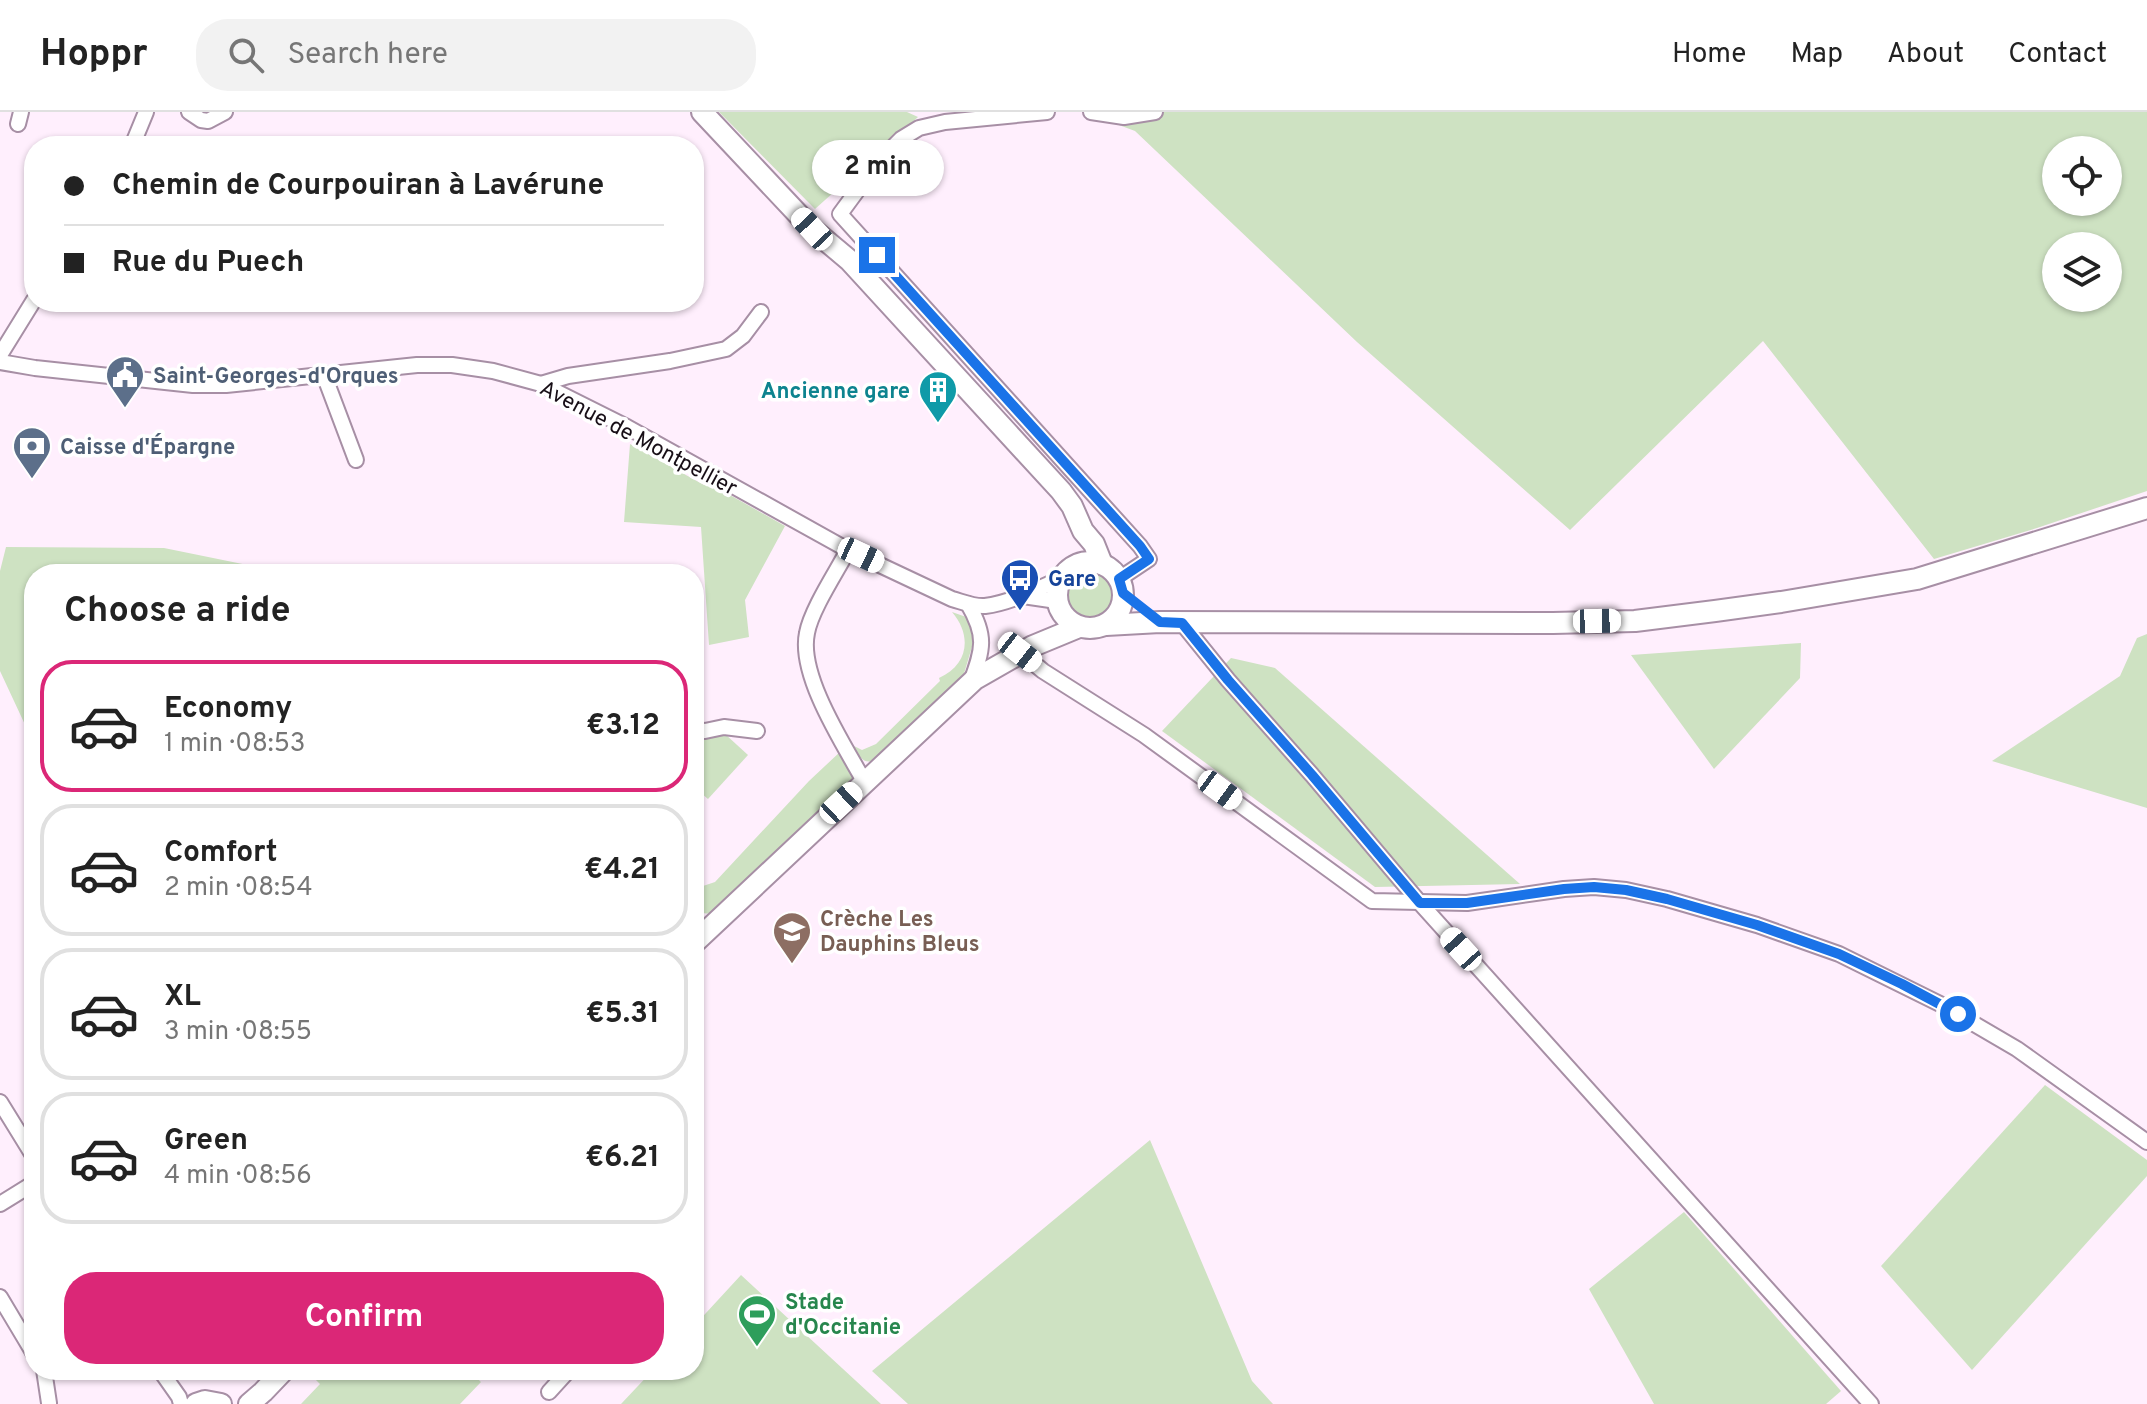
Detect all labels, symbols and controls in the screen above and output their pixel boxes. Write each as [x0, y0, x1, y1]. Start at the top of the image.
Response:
search box [196, 19, 756, 91]
text: Hoppr [40, 31, 148, 80]
icon: search [224, 33, 268, 77]
text: Search here [288, 37, 448, 74]
text: Home [1672, 37, 1746, 73]
text: Map [1790, 37, 1843, 73]
text: About [1887, 37, 1964, 73]
text: Contact [2008, 37, 2107, 73]
map controls [2042, 136, 2122, 312]
button: locate [2042, 136, 2122, 216]
callout: 2 min [811, 139, 943, 195]
text: 2 min [844, 151, 912, 184]
text: Chemin de Courpouiran à Lavérune [112, 168, 604, 205]
car [787, 203, 837, 255]
button: layers [2042, 232, 2122, 312]
route end [859, 237, 895, 273]
text: Rue du Puech [112, 245, 304, 282]
public building icon: Saint-Georges-d'Orques [104, 354, 146, 409]
place label: Saint-Georges-d'Orques [153, 364, 399, 391]
building icon: Ancienne gare [917, 369, 959, 424]
street label: Avenue de Montpellier [534, 376, 742, 503]
place label: Ancienne gare [761, 379, 910, 406]
bank icon: Caisse d'Épargne [11, 425, 53, 480]
place label: Caisse d'Épargne [60, 433, 235, 462]
car [834, 534, 888, 576]
bus stop icon: Gare [999, 557, 1041, 612]
place label: Gare [1048, 567, 1096, 594]
text: Choose a ride [64, 589, 290, 635]
car [1573, 609, 1621, 633]
car [994, 628, 1046, 676]
icon: car [68, 690, 140, 762]
text: Economy [164, 691, 292, 728]
text: €3.12 [586, 708, 660, 745]
text: 1 min · 08:53 [164, 728, 306, 761]
car [1194, 766, 1246, 814]
car [815, 778, 867, 828]
icon: car [68, 834, 140, 906]
text: Comfort [164, 835, 277, 872]
text: €4.21 [584, 852, 660, 889]
text: 2 min · 08:54 [164, 872, 313, 905]
place label: Crèche Les Dauphins Bleus [820, 907, 980, 959]
school or university icon: Crèche Les Dauphins Bleus [771, 910, 813, 965]
car [1436, 923, 1486, 975]
icon: car [68, 978, 140, 1050]
text: XL [164, 979, 201, 1016]
text: €5.31 [585, 996, 660, 1033]
route start [1940, 996, 1976, 1032]
text: 3 min · 08:55 [164, 1016, 312, 1049]
icon: car [68, 1122, 140, 1194]
text: Green [164, 1123, 248, 1160]
text: €6.21 [585, 1140, 660, 1177]
text: 4 min · 08:56 [164, 1160, 312, 1193]
button: Confirm [64, 1272, 664, 1364]
place label: Stade d'Occitanie [785, 1290, 901, 1342]
sports icon: Stade d'Occitanie [736, 1293, 778, 1348]

